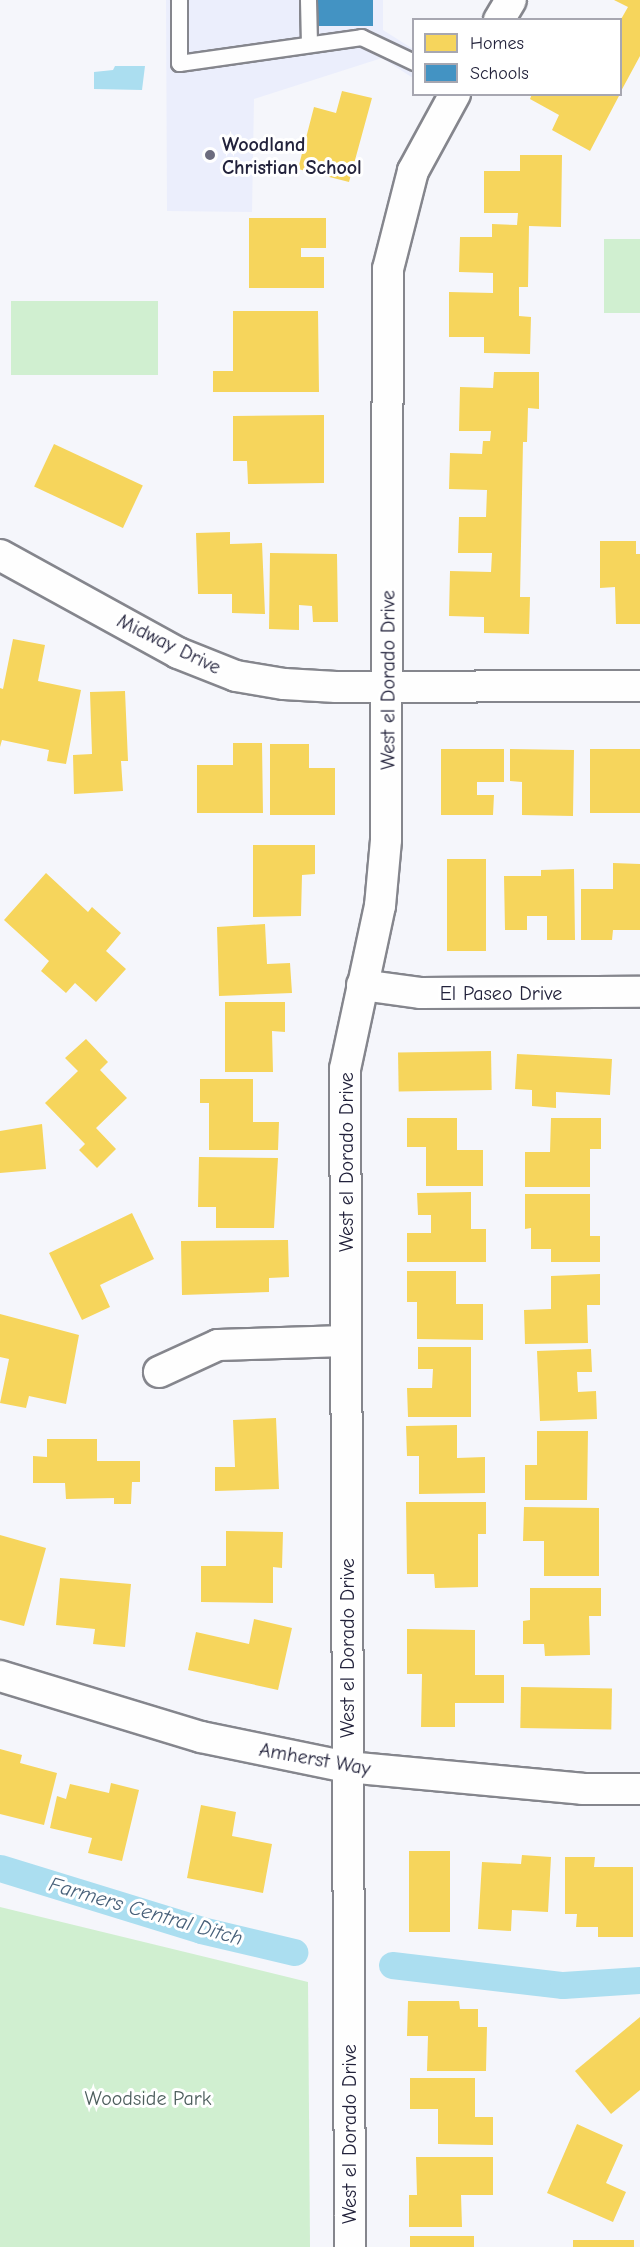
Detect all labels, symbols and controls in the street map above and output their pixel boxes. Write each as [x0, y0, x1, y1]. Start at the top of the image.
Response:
legend [412, 18, 622, 96]
text: Homes [470, 33, 524, 54]
text: Schools [470, 63, 529, 84]
place label: Woodland Christian School [222, 132, 362, 179]
marker: Woodland Christian School [203, 148, 217, 162]
street label: West el Dorado Drive [376, 590, 400, 770]
street label: Midway Drive [113, 609, 225, 679]
street label: El Paseo Drive [440, 981, 562, 1005]
street label: West el Dorado Drive [334, 1072, 358, 1252]
street label: West el Dorado Drive [335, 1558, 359, 1738]
street label: Amherst Way [257, 1737, 373, 1781]
water label: Farmers Central Ditch [46, 1871, 246, 1951]
street label: West el Dorado Drive [337, 2044, 361, 2224]
park label: Woodside Park [85, 2086, 211, 2110]

